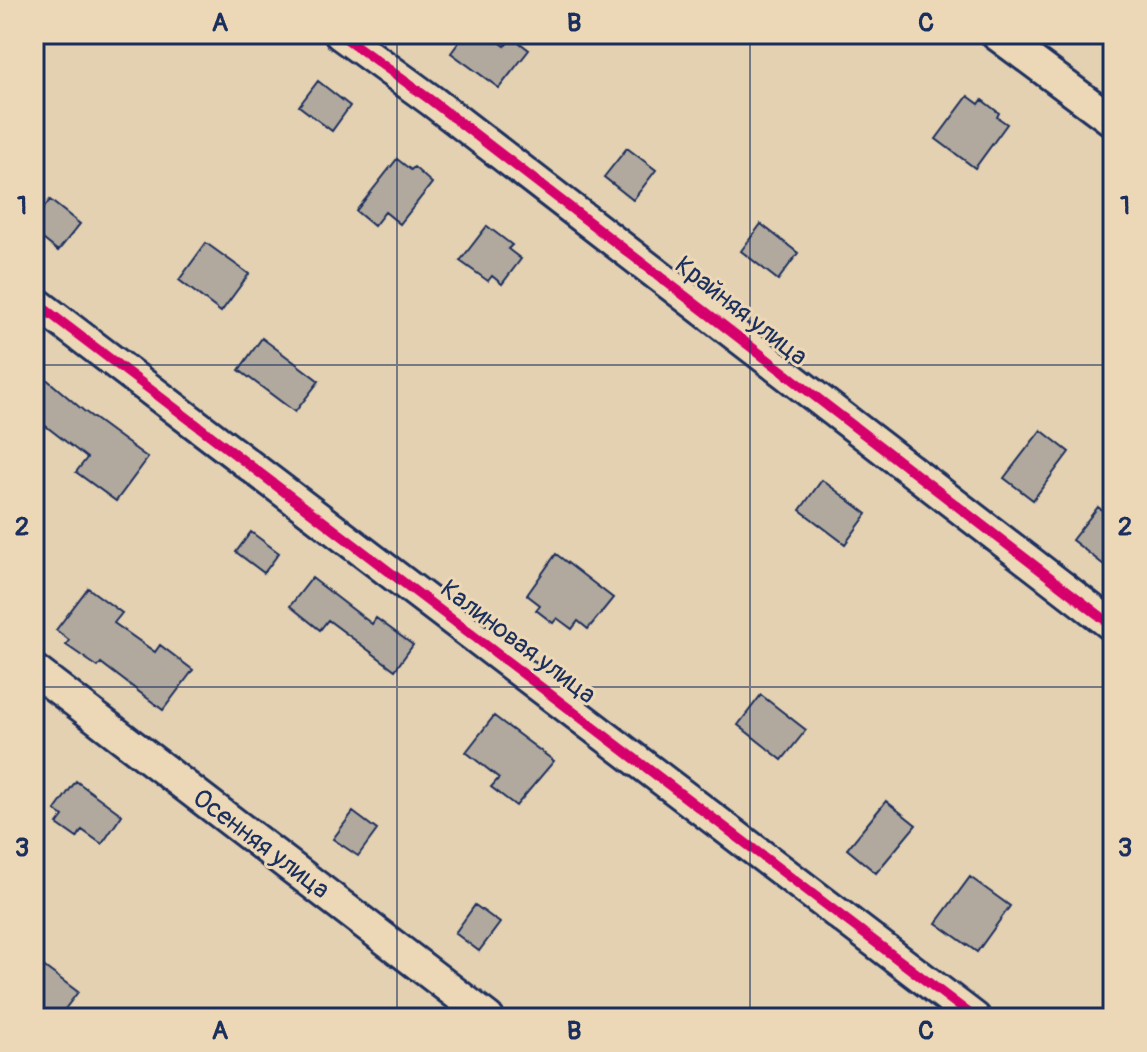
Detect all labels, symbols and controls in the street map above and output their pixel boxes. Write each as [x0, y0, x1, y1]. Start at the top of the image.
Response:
text: A [212, 7, 229, 39]
text: B [567, 7, 581, 39]
text: C [918, 7, 934, 39]
text: 1 [17, 190, 27, 222]
text: 1 [1120, 190, 1130, 222]
street label: Крайняя улица [668, 249, 814, 373]
text: 2 [15, 511, 29, 543]
text: 2 [1118, 511, 1132, 543]
street label: Калиновая улица [434, 573, 602, 711]
street label: Осенняя улица [186, 782, 336, 906]
text: 3 [15, 832, 29, 864]
text: 3 [1118, 832, 1132, 864]
text: A [212, 1015, 229, 1047]
text: B [567, 1015, 581, 1047]
text: C [918, 1015, 934, 1047]

